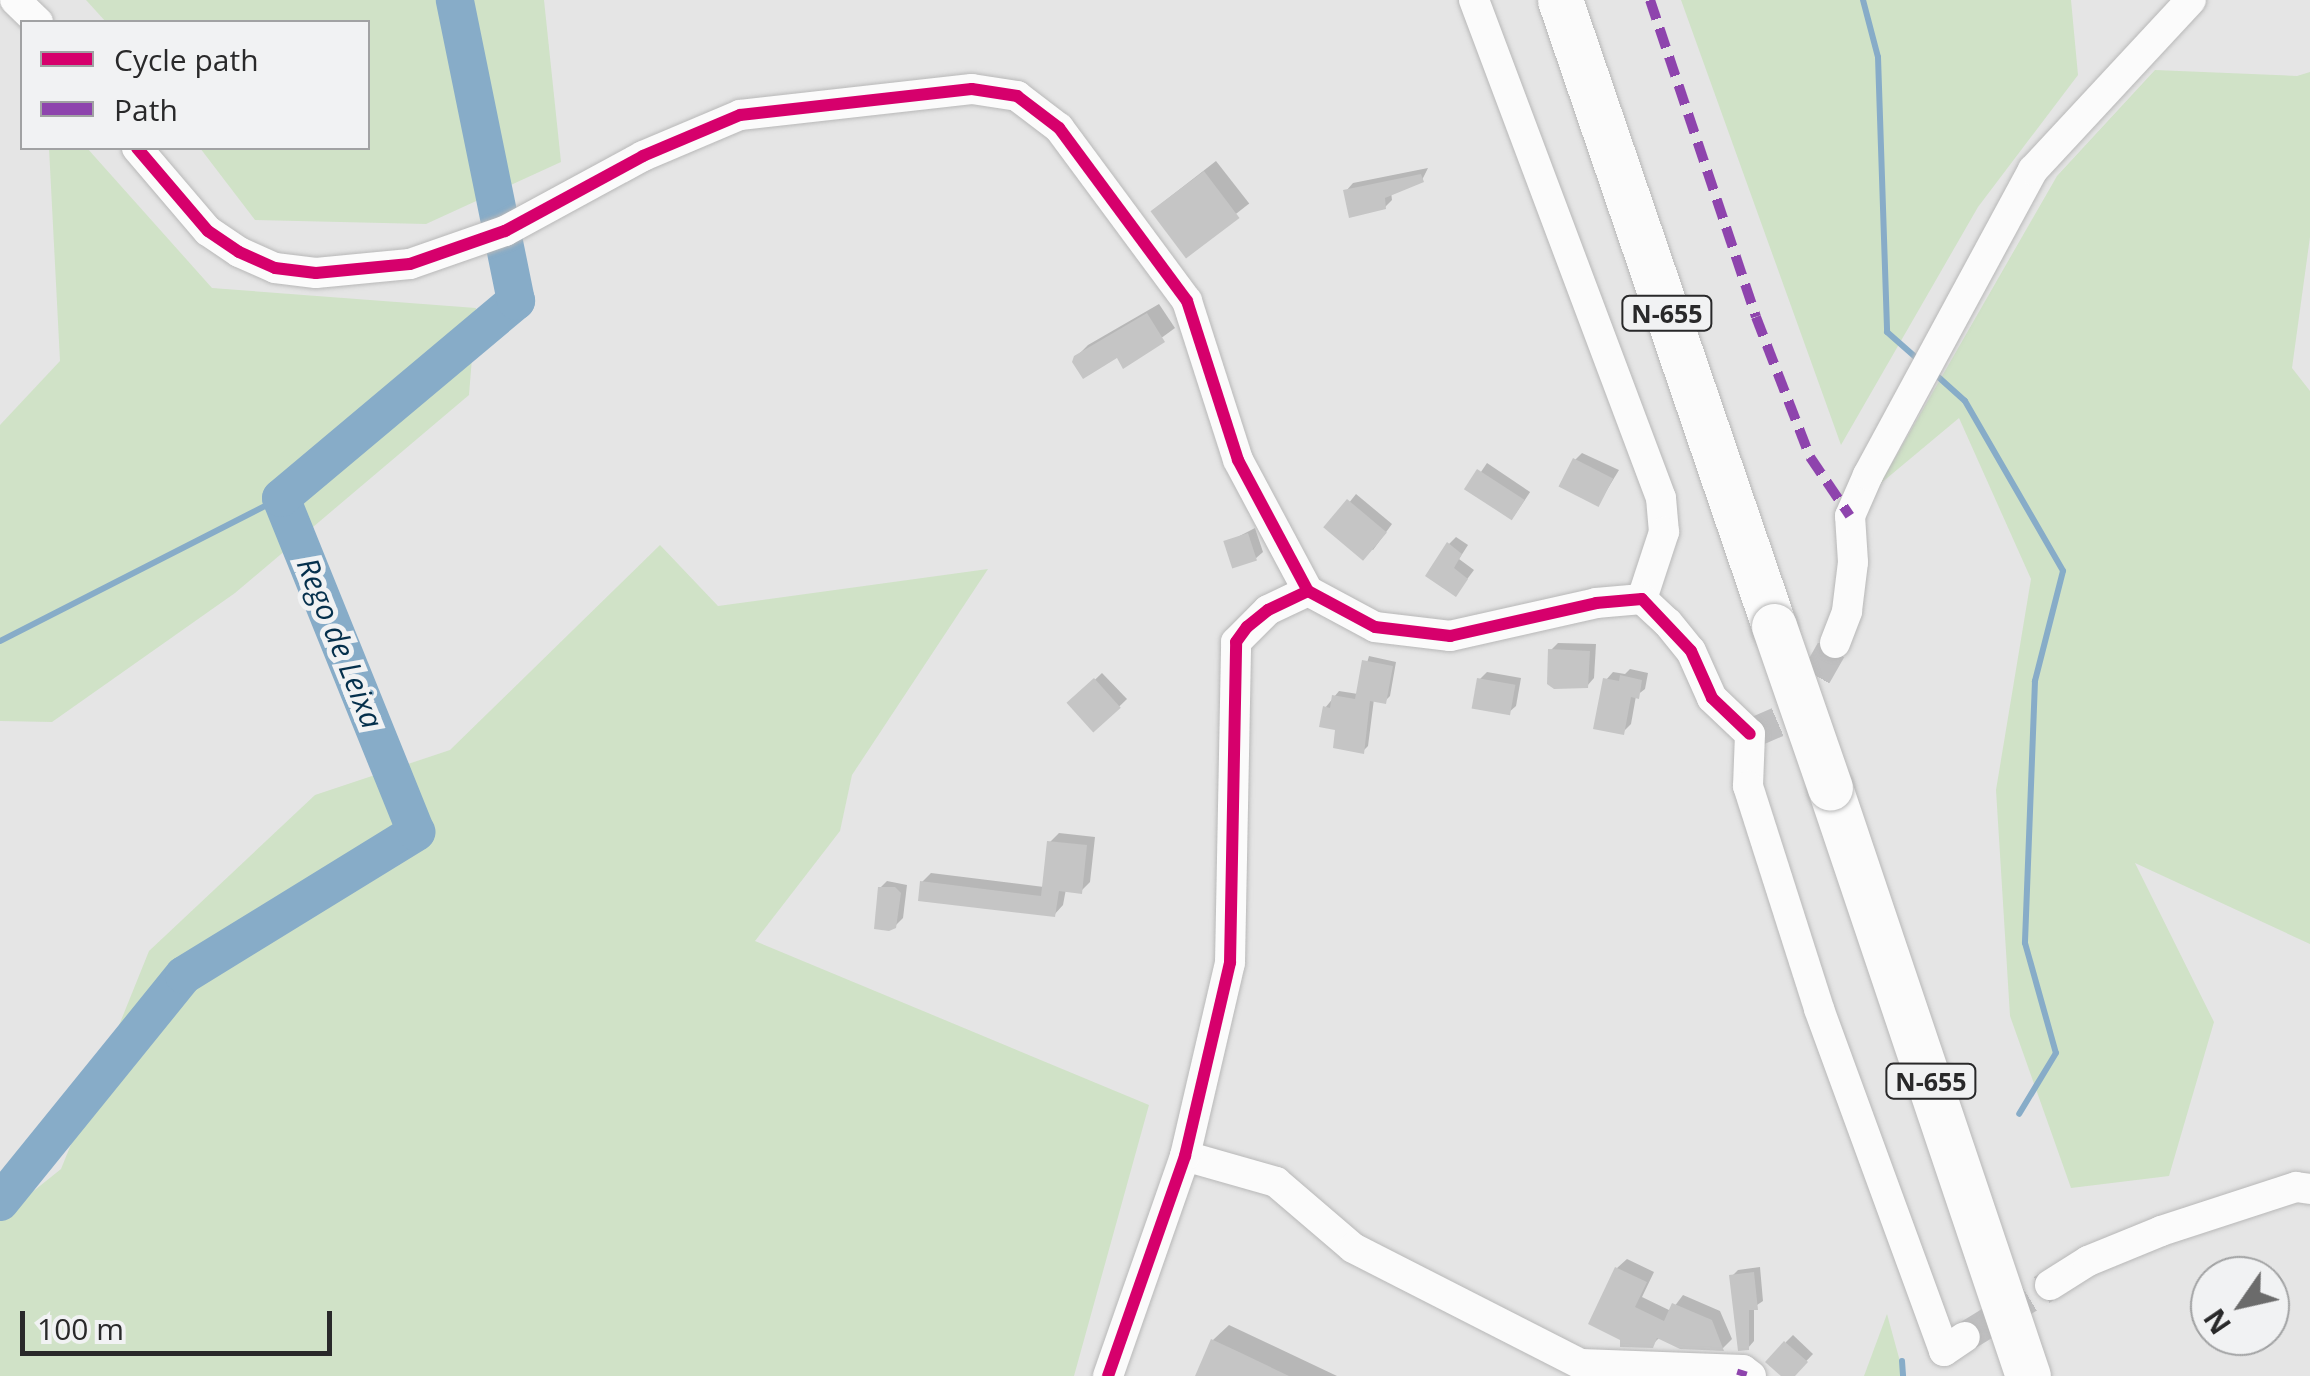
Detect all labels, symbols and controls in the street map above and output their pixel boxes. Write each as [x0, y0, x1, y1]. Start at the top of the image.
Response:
legend [20, 20, 370, 150]
text: Cycle path [114, 39, 259, 80]
text: Path [114, 89, 178, 130]
road number: N-655 [1620, 293, 1714, 333]
water label: Rego de Leixa [289, 552, 391, 734]
road number: N-655 [1884, 1061, 1978, 1101]
north arrow [2190, 1256, 2290, 1356]
scale bar [25, 1291, 338, 1353]
text: N [2195, 1302, 2239, 1342]
text: 100 m [37, 1308, 124, 1349]

